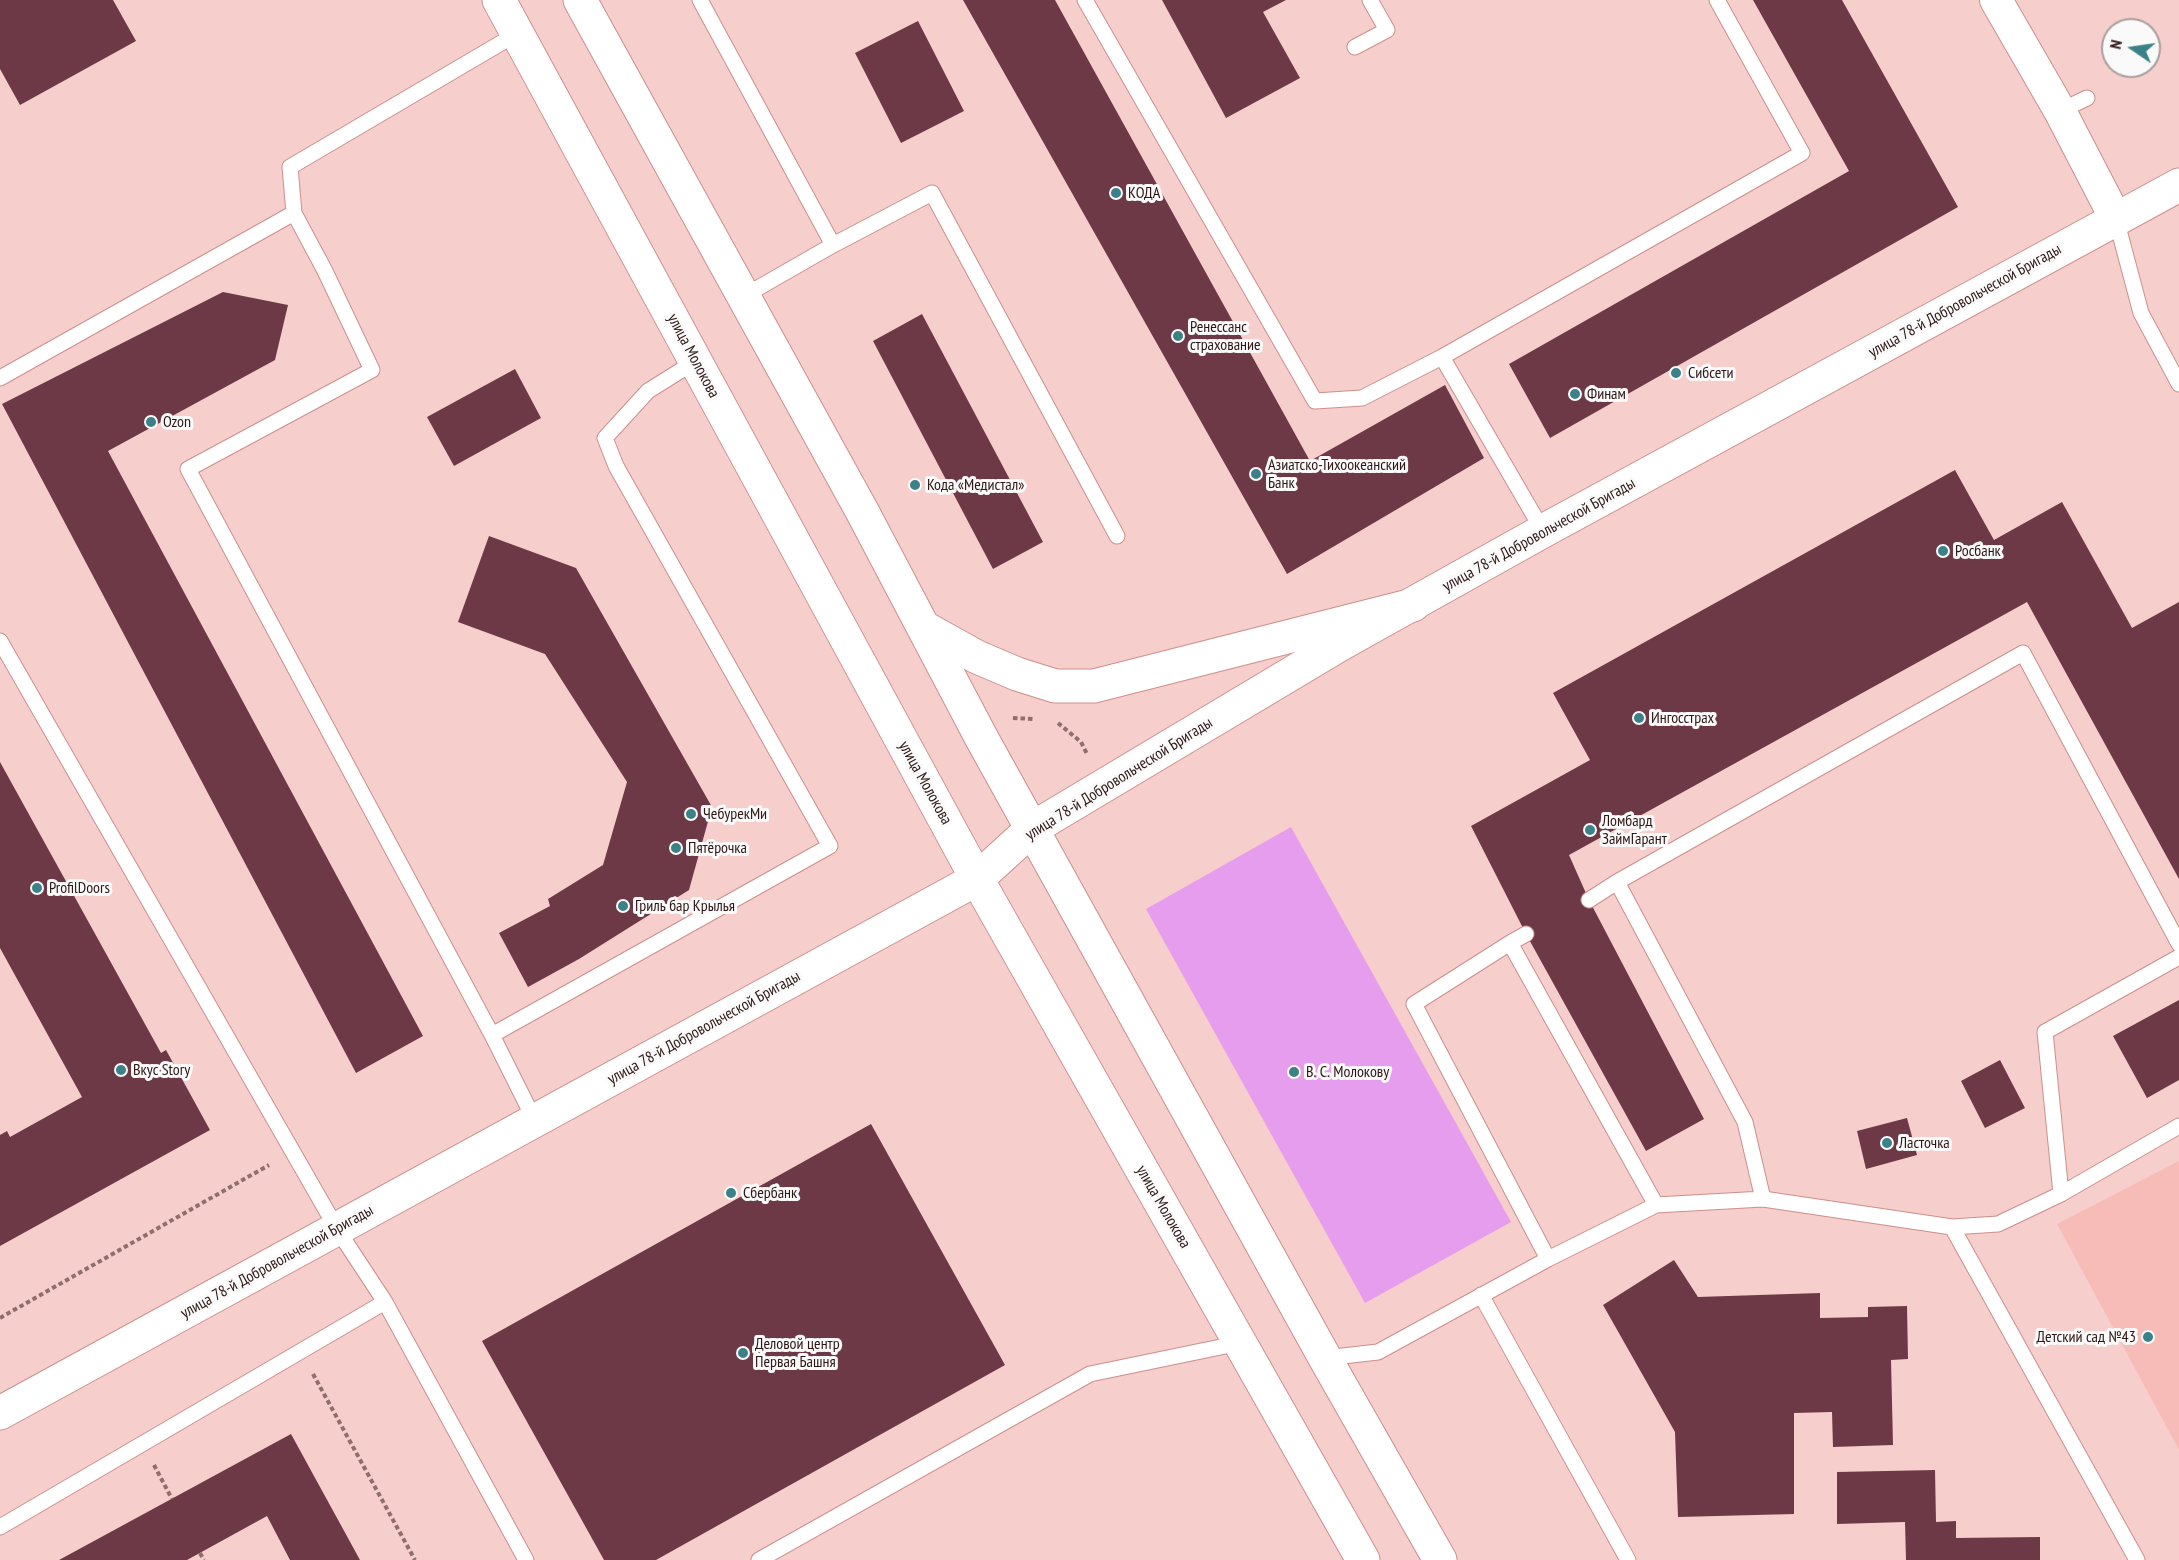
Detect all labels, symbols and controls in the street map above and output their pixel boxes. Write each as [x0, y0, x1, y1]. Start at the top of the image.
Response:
north arrow [2101, 18, 2161, 78]
text: N [2105, 38, 2126, 51]
place label: КОДА [1128, 183, 1160, 203]
marker: КОДА [1109, 186, 1123, 200]
street label: улица 78-й Добровольческой Бригады [1865, 240, 2065, 362]
street label: улица Молокова [663, 311, 723, 401]
place label: Ренессанс страхование [1190, 317, 1261, 355]
marker: Ренессанс страхование [1171, 329, 1185, 343]
place label: Сибсети [1688, 363, 1733, 383]
marker: Сибсети [1669, 366, 1683, 380]
place label: Финам [1587, 384, 1626, 404]
marker: Финам [1568, 387, 1582, 401]
place label: Ozon [163, 412, 191, 432]
marker: Ozon [144, 415, 158, 429]
place label: Азиатско-Тихоокеанский Банк [1268, 455, 1406, 493]
marker: Азиатско-Тихоокеанский Банк [1249, 467, 1263, 481]
street label: улица 78-й Добровольческой Бригады [1439, 474, 1639, 596]
place label: Кода «Медистал» [927, 475, 1024, 495]
marker: Кода «Медистал» [908, 478, 922, 492]
place label: Росбанк [1955, 541, 2001, 561]
marker: Росбанк [1936, 544, 1950, 558]
place label: Ингосстрах [1651, 708, 1714, 728]
marker: Ингосстрах [1632, 711, 1646, 725]
street label: улица 78-й Добровольческой Бригады [1022, 713, 1216, 845]
street label: улица Молокова [894, 738, 956, 828]
place label: ЧебурекМи [703, 804, 767, 824]
marker: ЧебурекМи [684, 807, 698, 821]
place label: Ломбард ЗаймГарант [1602, 811, 1667, 849]
marker: Ломбард ЗаймГарант [1583, 823, 1597, 837]
place label: Пятёрочка [688, 838, 747, 858]
marker: Пятёрочка [669, 841, 683, 855]
place label: ProfilDoors [49, 878, 110, 898]
marker: ProfilDoors [30, 881, 44, 895]
place label: Гриль бар Крылья [635, 896, 735, 916]
marker: Гриль бар Крылья [616, 899, 630, 913]
street label: улица 78-й Добровольческой Бригады [604, 967, 804, 1089]
place label: Вкус Story [133, 1060, 190, 1080]
place label: В. С. Молокову [1306, 1062, 1389, 1082]
marker: Вкус Story [114, 1063, 128, 1077]
marker: В. С. Молокову [1287, 1065, 1301, 1079]
place label: Ласточка [1899, 1133, 1950, 1153]
marker: Ласточка [1880, 1136, 1894, 1150]
street label: улица Молокова [1132, 1162, 1194, 1252]
place label: Сбербанк [743, 1183, 797, 1203]
marker: Сбербанк [724, 1186, 738, 1200]
street label: улица 78-й Добровольческой Бригады [177, 1201, 377, 1323]
place label: Детский сад №43 [2037, 1327, 2136, 1347]
marker: Детский сад №43 [2141, 1330, 2155, 1344]
place label: Деловой центр Первая Башня [755, 1334, 840, 1372]
marker: Деловой центр Первая Башня [736, 1346, 750, 1360]

